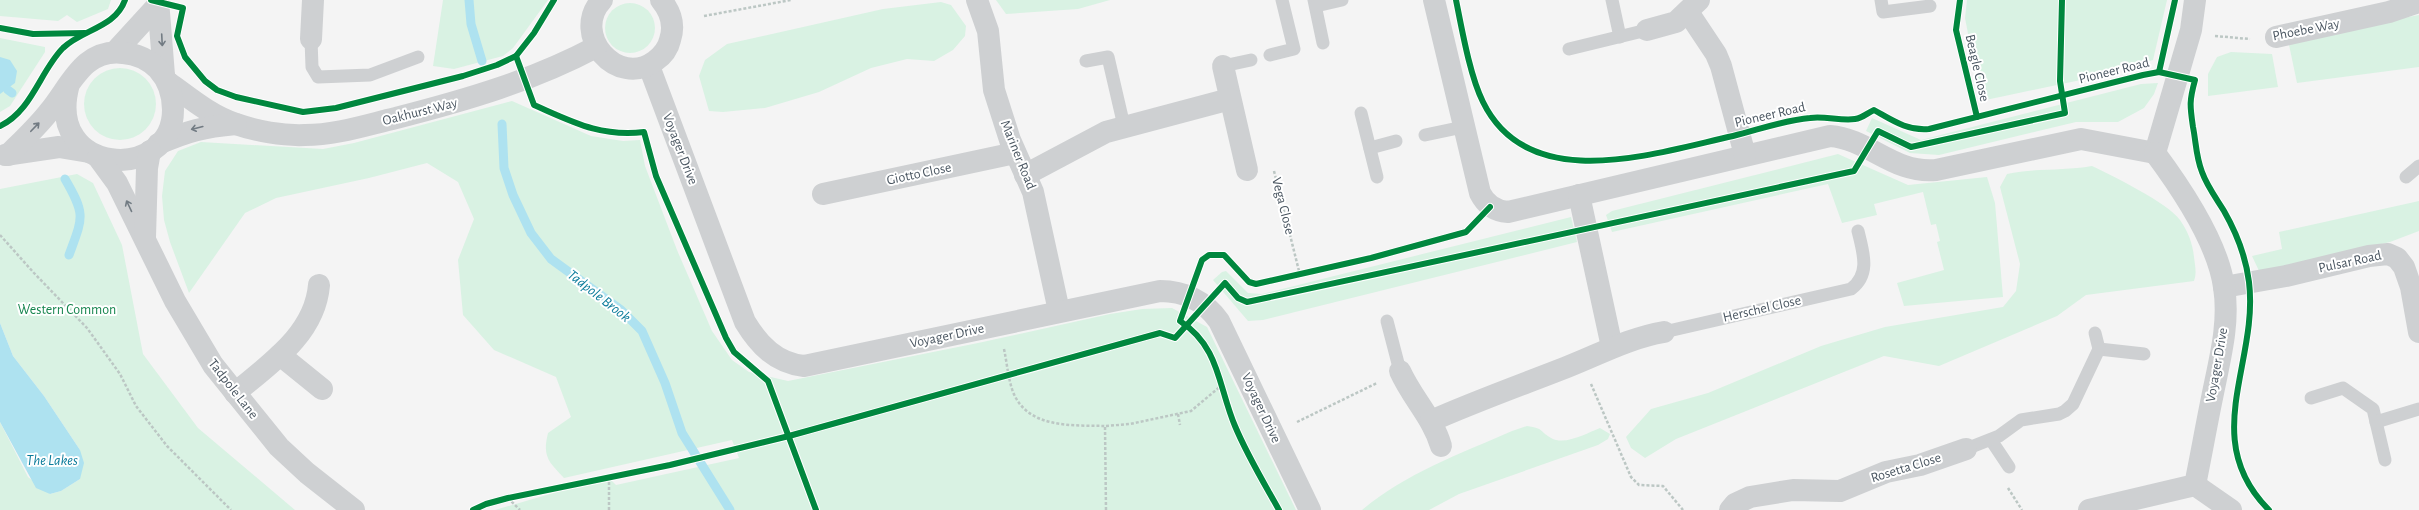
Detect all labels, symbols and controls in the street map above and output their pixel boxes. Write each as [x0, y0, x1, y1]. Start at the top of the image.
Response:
street label: Phoebe Way [2271, 17, 2341, 43]
one-way arrow [158, 33, 166, 46]
street label: Beagle Close [1962, 33, 1992, 103]
street label: Pioneer Road [2077, 55, 2151, 87]
street label: Oakhurst Way [381, 96, 459, 128]
street label: Pioneer Road [1733, 100, 1807, 130]
street label: Voyager Drive [660, 111, 700, 187]
street label: Mariner Road [998, 118, 1038, 192]
one-way arrow [31, 122, 40, 132]
one-way arrow [191, 125, 204, 133]
street label: Giotto Close [885, 160, 953, 188]
street label: Vega Close [1269, 176, 1297, 236]
one-way arrow [125, 201, 132, 213]
street label: Pulsar Road [2317, 249, 2383, 275]
water label: Tadpole Brook [565, 267, 633, 325]
street label: Herschel Close [1722, 293, 1802, 325]
park label: Western Common [18, 303, 116, 317]
street label: Voyager Drive [909, 321, 985, 351]
street label: Voyager Drive [2204, 327, 2230, 403]
street label: Tadpole Lane [205, 356, 261, 422]
street label: Voyager Drive [1239, 371, 1283, 445]
street label: Rosetta Close [1869, 451, 1943, 485]
water label: The Lakes [26, 453, 78, 468]

